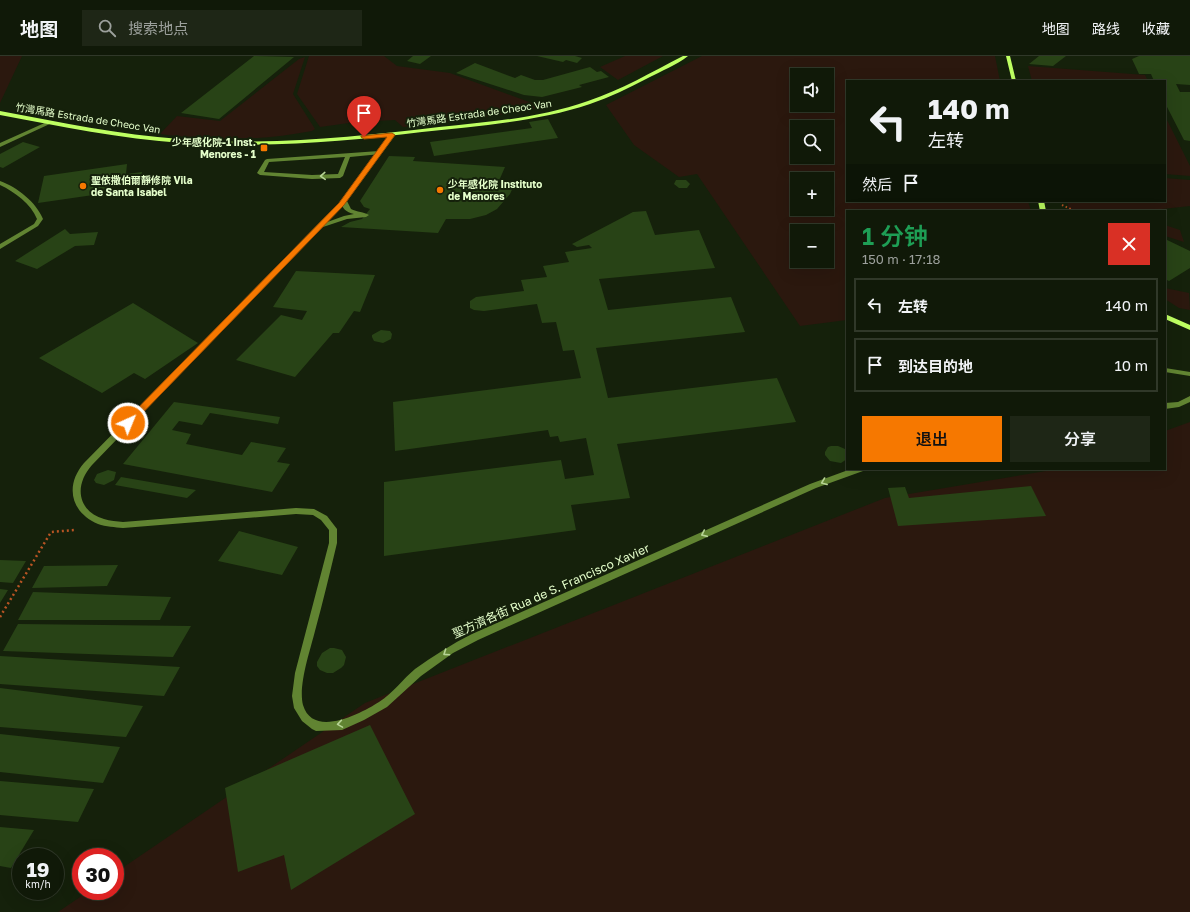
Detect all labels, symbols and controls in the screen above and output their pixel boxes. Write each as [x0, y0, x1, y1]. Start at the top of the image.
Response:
search box [82, 10, 362, 46]
text: 地图 [20, 17, 58, 40]
icon: search [96, 17, 118, 39]
text: 搜索地点 [128, 19, 188, 37]
text: 地图 [1042, 20, 1070, 37]
text: 路线 [1092, 20, 1120, 37]
text: 收藏 [1142, 20, 1170, 37]
map controls [790, 68, 834, 268]
button: sound [790, 68, 834, 112]
text: 140 m [928, 92, 1010, 125]
pin [347, 96, 381, 137]
icon: left [862, 96, 914, 148]
street label: 竹灣馬路 Estrada de Cheoc Van [406, 97, 552, 129]
street label: 竹灣馬路 Estrada de Cheoc Van [15, 101, 161, 135]
icon: arrive [353, 102, 375, 124]
button: search [790, 120, 834, 164]
text: 左转 [928, 129, 964, 151]
place label: 少年感化院-1 Inst. Menores - 1 [172, 136, 256, 160]
marker: 少年感化院-1 Inst. Menores - 1 [259, 143, 269, 153]
one-way arrow [320, 172, 326, 181]
button: + [790, 172, 834, 216]
icon: arrive [900, 172, 922, 194]
place label: 聖依撒伯爾靜修院 Vila de Santa Isabel [91, 174, 193, 198]
text: 然后 [862, 175, 892, 193]
place label: 少年感化院 Instituto de Menores [448, 178, 542, 202]
marker: 聖依撒伯爾靜修院 Vila de Santa Isabel [78, 181, 88, 191]
marker: 少年感化院 Instituto de Menores [435, 185, 445, 195]
text: 1 分钟 [862, 221, 928, 250]
button: close [1108, 223, 1150, 265]
button: − [790, 224, 834, 268]
text: 150 m · 17:18 [862, 251, 940, 267]
icon: left [864, 294, 886, 316]
text: 140 m [1105, 296, 1148, 314]
text: 左转 [898, 297, 928, 315]
icon: arrive [864, 354, 886, 376]
text: 10 m [1114, 356, 1148, 374]
text: 到达目的地 [898, 357, 973, 375]
position arrow [107, 402, 149, 444]
button: 退出 [862, 416, 1002, 462]
button: 分享 [1010, 416, 1150, 462]
one-way arrow [820, 478, 827, 486]
one-way arrow [701, 530, 708, 538]
street label: 聖方濟各街 Rua de S. Francisco Xavier [450, 540, 652, 641]
one-way arrow [444, 648, 451, 655]
one-way arrow [337, 719, 343, 728]
speed limit sign: 30 [72, 848, 124, 900]
text: 19 [26, 857, 49, 881]
text: km/h [25, 878, 51, 890]

